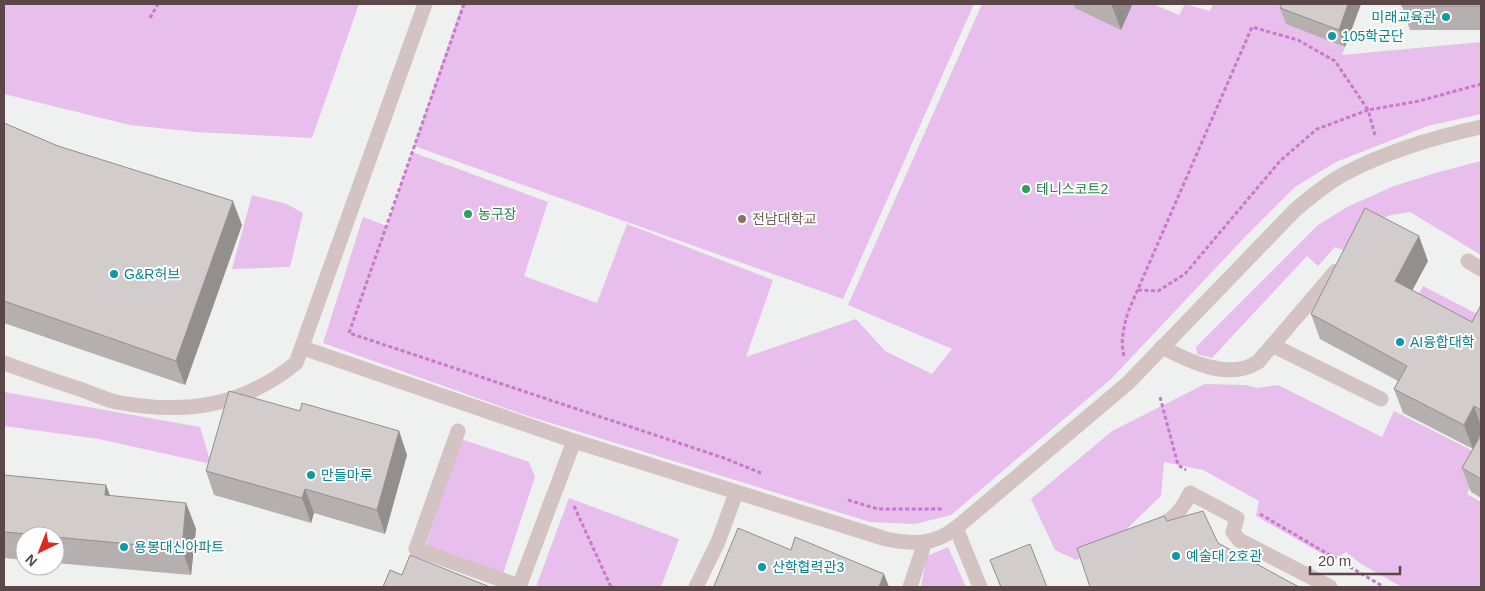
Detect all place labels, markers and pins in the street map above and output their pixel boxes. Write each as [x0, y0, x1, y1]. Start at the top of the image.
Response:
place label: 미래교육관 [1372, 9, 1436, 25]
marker: 미래교육관 [1440, 11, 1452, 23]
place label: 105학군단 [1342, 28, 1404, 44]
marker: 105학군단 [1326, 30, 1338, 42]
place label: 테니스코트2 [1036, 181, 1108, 197]
marker: 테니스코트2 [1020, 183, 1032, 195]
place label: 농구장 [478, 206, 517, 222]
marker: 농구장 [462, 208, 474, 220]
place label: 전남대학교 [752, 211, 817, 227]
marker: 전남대학교 [736, 213, 748, 225]
place label: G&R허브 [124, 266, 180, 282]
marker: G&R허브 [108, 268, 120, 280]
place label: AI융합대학 [1410, 334, 1475, 350]
marker: AI융합대학 [1394, 336, 1406, 348]
place label: 만들마루 [321, 467, 373, 483]
marker: 만들마루 [305, 469, 317, 481]
place label: 용봉대신아파트 [134, 539, 224, 555]
marker: 용봉대신아파트 [118, 541, 130, 553]
place label: 예술대 2호관 [1186, 548, 1262, 564]
marker: 예술대 2호관 [1170, 550, 1182, 562]
place label: 산학협력관3 [772, 559, 844, 575]
marker: 산학협력관3 [756, 561, 768, 573]

